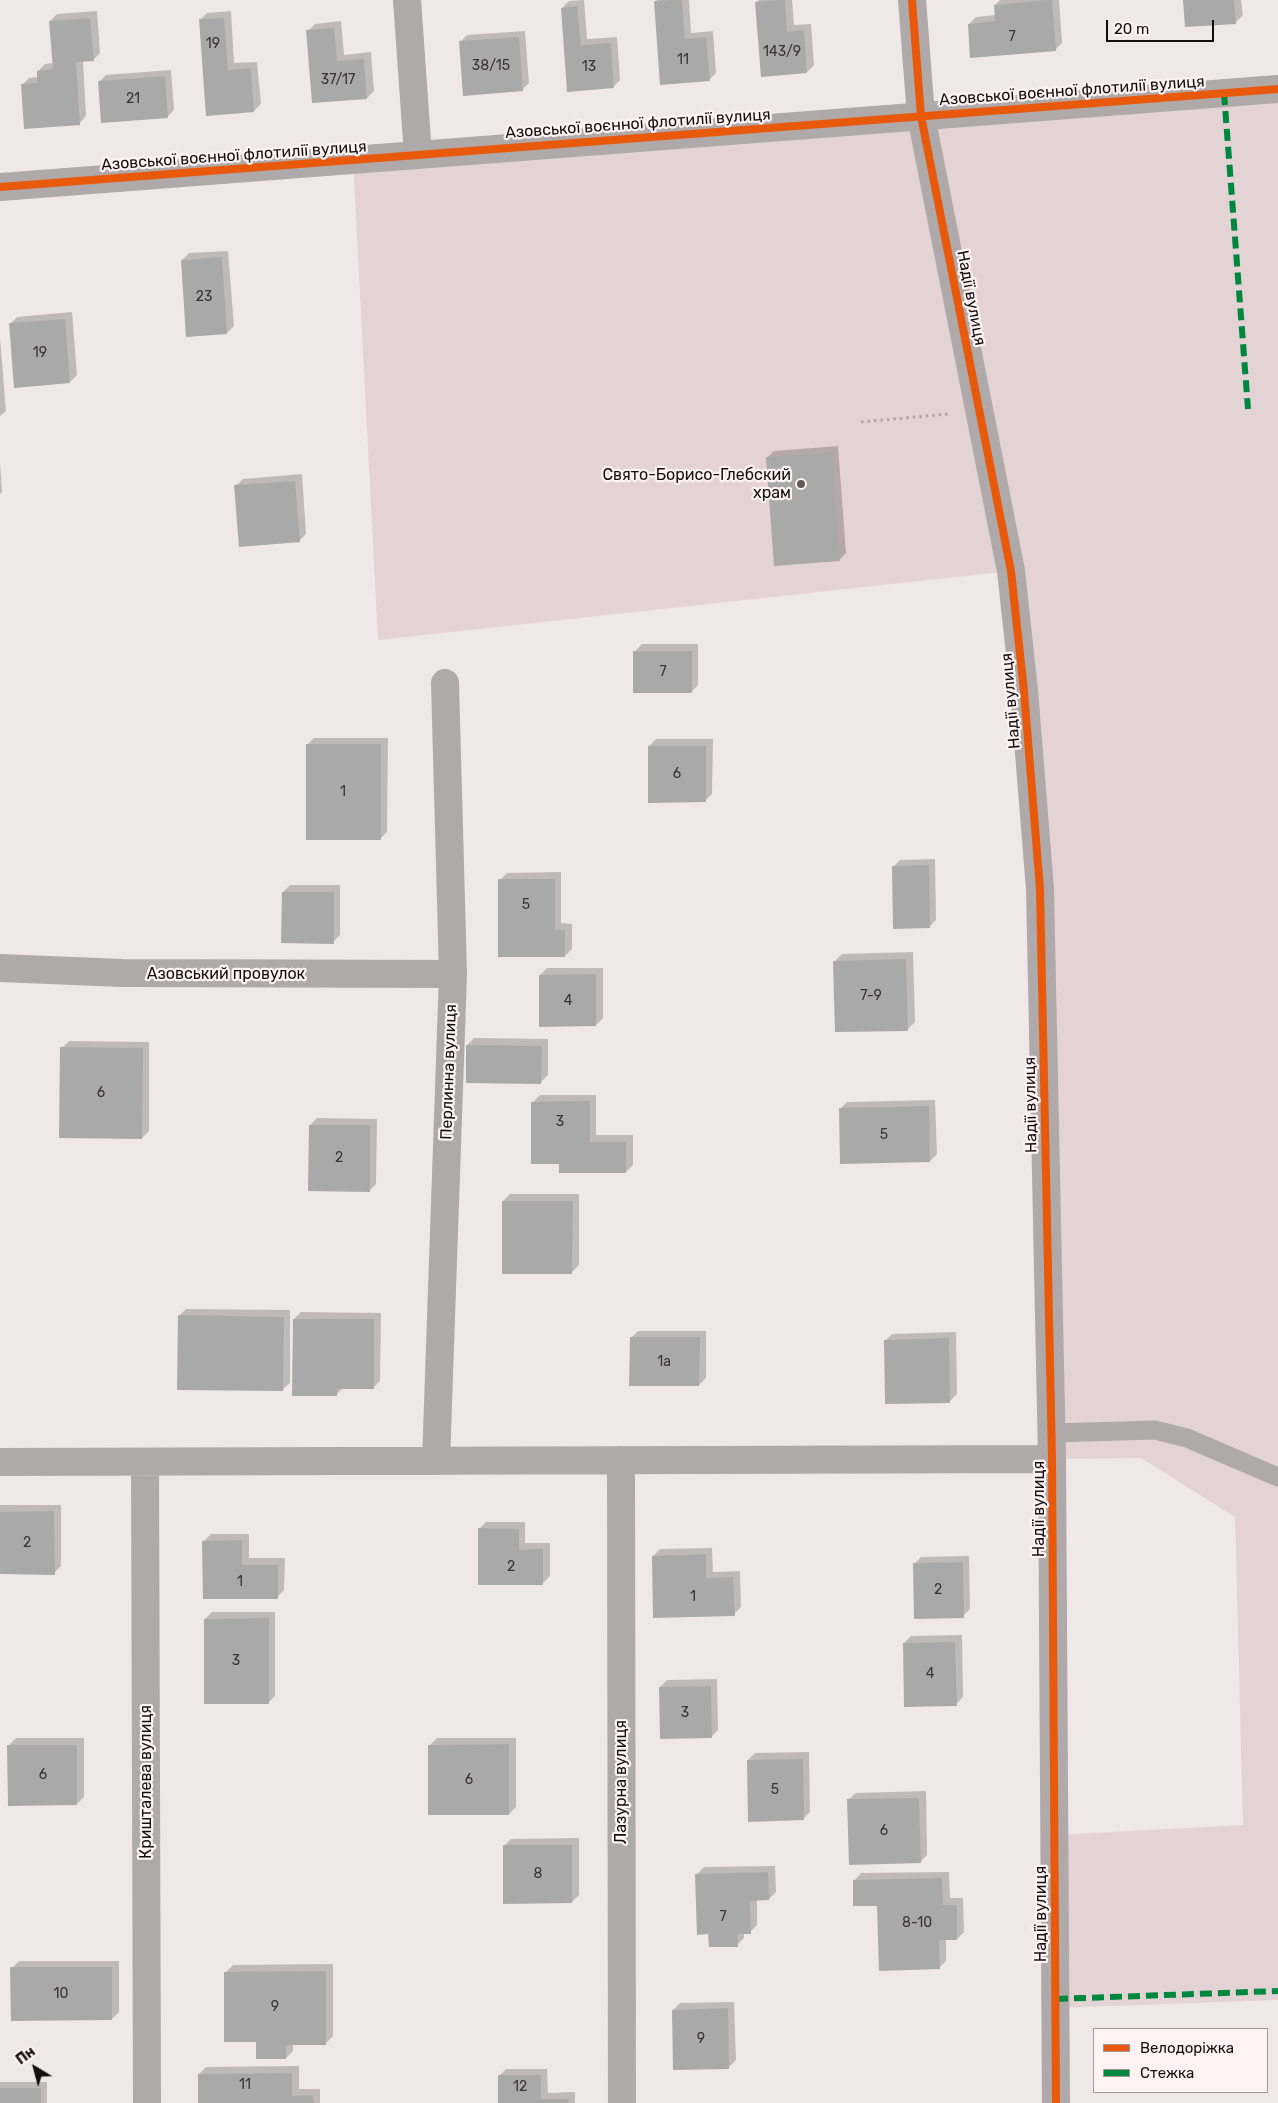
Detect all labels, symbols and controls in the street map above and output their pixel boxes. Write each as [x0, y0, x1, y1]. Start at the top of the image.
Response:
scale bar [1108, 10, 1216, 42]
text: 20 m [1114, 20, 1149, 38]
house number: 7 [1008, 29, 1016, 45]
house number: 19 [206, 36, 220, 52]
house number: 143/9 [763, 44, 801, 60]
house number: 11 [677, 52, 689, 68]
house number: 38/15 [472, 58, 510, 74]
house number: 13 [582, 59, 596, 75]
house number: 37/17 [321, 72, 355, 88]
street label: Азовської воєнної флотилії вулиця [939, 72, 1205, 110]
house number: 21 [126, 91, 140, 107]
street label: Азовської воєнної флотилії вулиця [505, 105, 771, 143]
street label: Азовської воєнної флотилії вулиця [101, 137, 367, 175]
street label: Надії вулиця [952, 249, 990, 347]
house number: 23 [196, 289, 212, 305]
house number: 19 [33, 345, 47, 361]
place label: Свято-Борисо-Глебский храм [602, 465, 791, 503]
marker: Свято-Борисо-Глебский храм [795, 478, 807, 490]
street label: Надії вулиця [997, 652, 1025, 750]
house number: 7 [659, 664, 667, 680]
house number: 6 [673, 766, 681, 782]
house number: 1 [340, 784, 346, 800]
house number: 5 [522, 897, 530, 913]
street label: Азовський провулок [147, 964, 305, 984]
house number: 7-9 [860, 988, 882, 1004]
house number: 4 [564, 993, 572, 1009]
street label: Перлинна вулиця [437, 1004, 461, 1140]
street label: Надії вулиця [1021, 1057, 1041, 1153]
house number: 6 [97, 1085, 105, 1101]
house number: 3 [556, 1114, 564, 1130]
house number: 5 [880, 1127, 888, 1143]
house number: 2 [335, 1150, 343, 1166]
house number: 1а [657, 1354, 671, 1370]
street label: Надії вулиця [1029, 1461, 1049, 1557]
house number: 2 [23, 1535, 31, 1551]
house number: 2 [507, 1559, 515, 1575]
house number: 1 [237, 1574, 243, 1590]
house number: 2 [934, 1582, 942, 1598]
house number: 1 [690, 1589, 696, 1605]
house number: 3 [232, 1653, 240, 1669]
house number: 4 [926, 1666, 934, 1682]
street label: Кришталева вулиця [136, 1705, 156, 1859]
house number: 3 [681, 1705, 689, 1721]
street label: Лазурна вулиця [611, 1720, 631, 1844]
house number: 6 [39, 1767, 47, 1783]
house number: 6 [465, 1772, 473, 1788]
house number: 5 [771, 1782, 779, 1798]
house number: 6 [880, 1823, 888, 1839]
house number: 8 [534, 1866, 542, 1882]
street label: Надії вулиця [1031, 1866, 1051, 1962]
house number: 7 [719, 1909, 727, 1925]
house number: 8-10 [902, 1915, 932, 1931]
house number: 10 [54, 1986, 68, 2002]
house number: 9 [271, 1999, 279, 2015]
legend [1093, 2028, 1268, 2093]
house number: 9 [697, 2031, 705, 2047]
text: Велодоріжка [1140, 2039, 1234, 2057]
north arrow [10, 2043, 60, 2093]
text: Пн [13, 2043, 39, 2068]
text: Стежка [1140, 2064, 1194, 2082]
house number: 11 [239, 2077, 251, 2093]
house number: 12 [513, 2079, 527, 2095]

